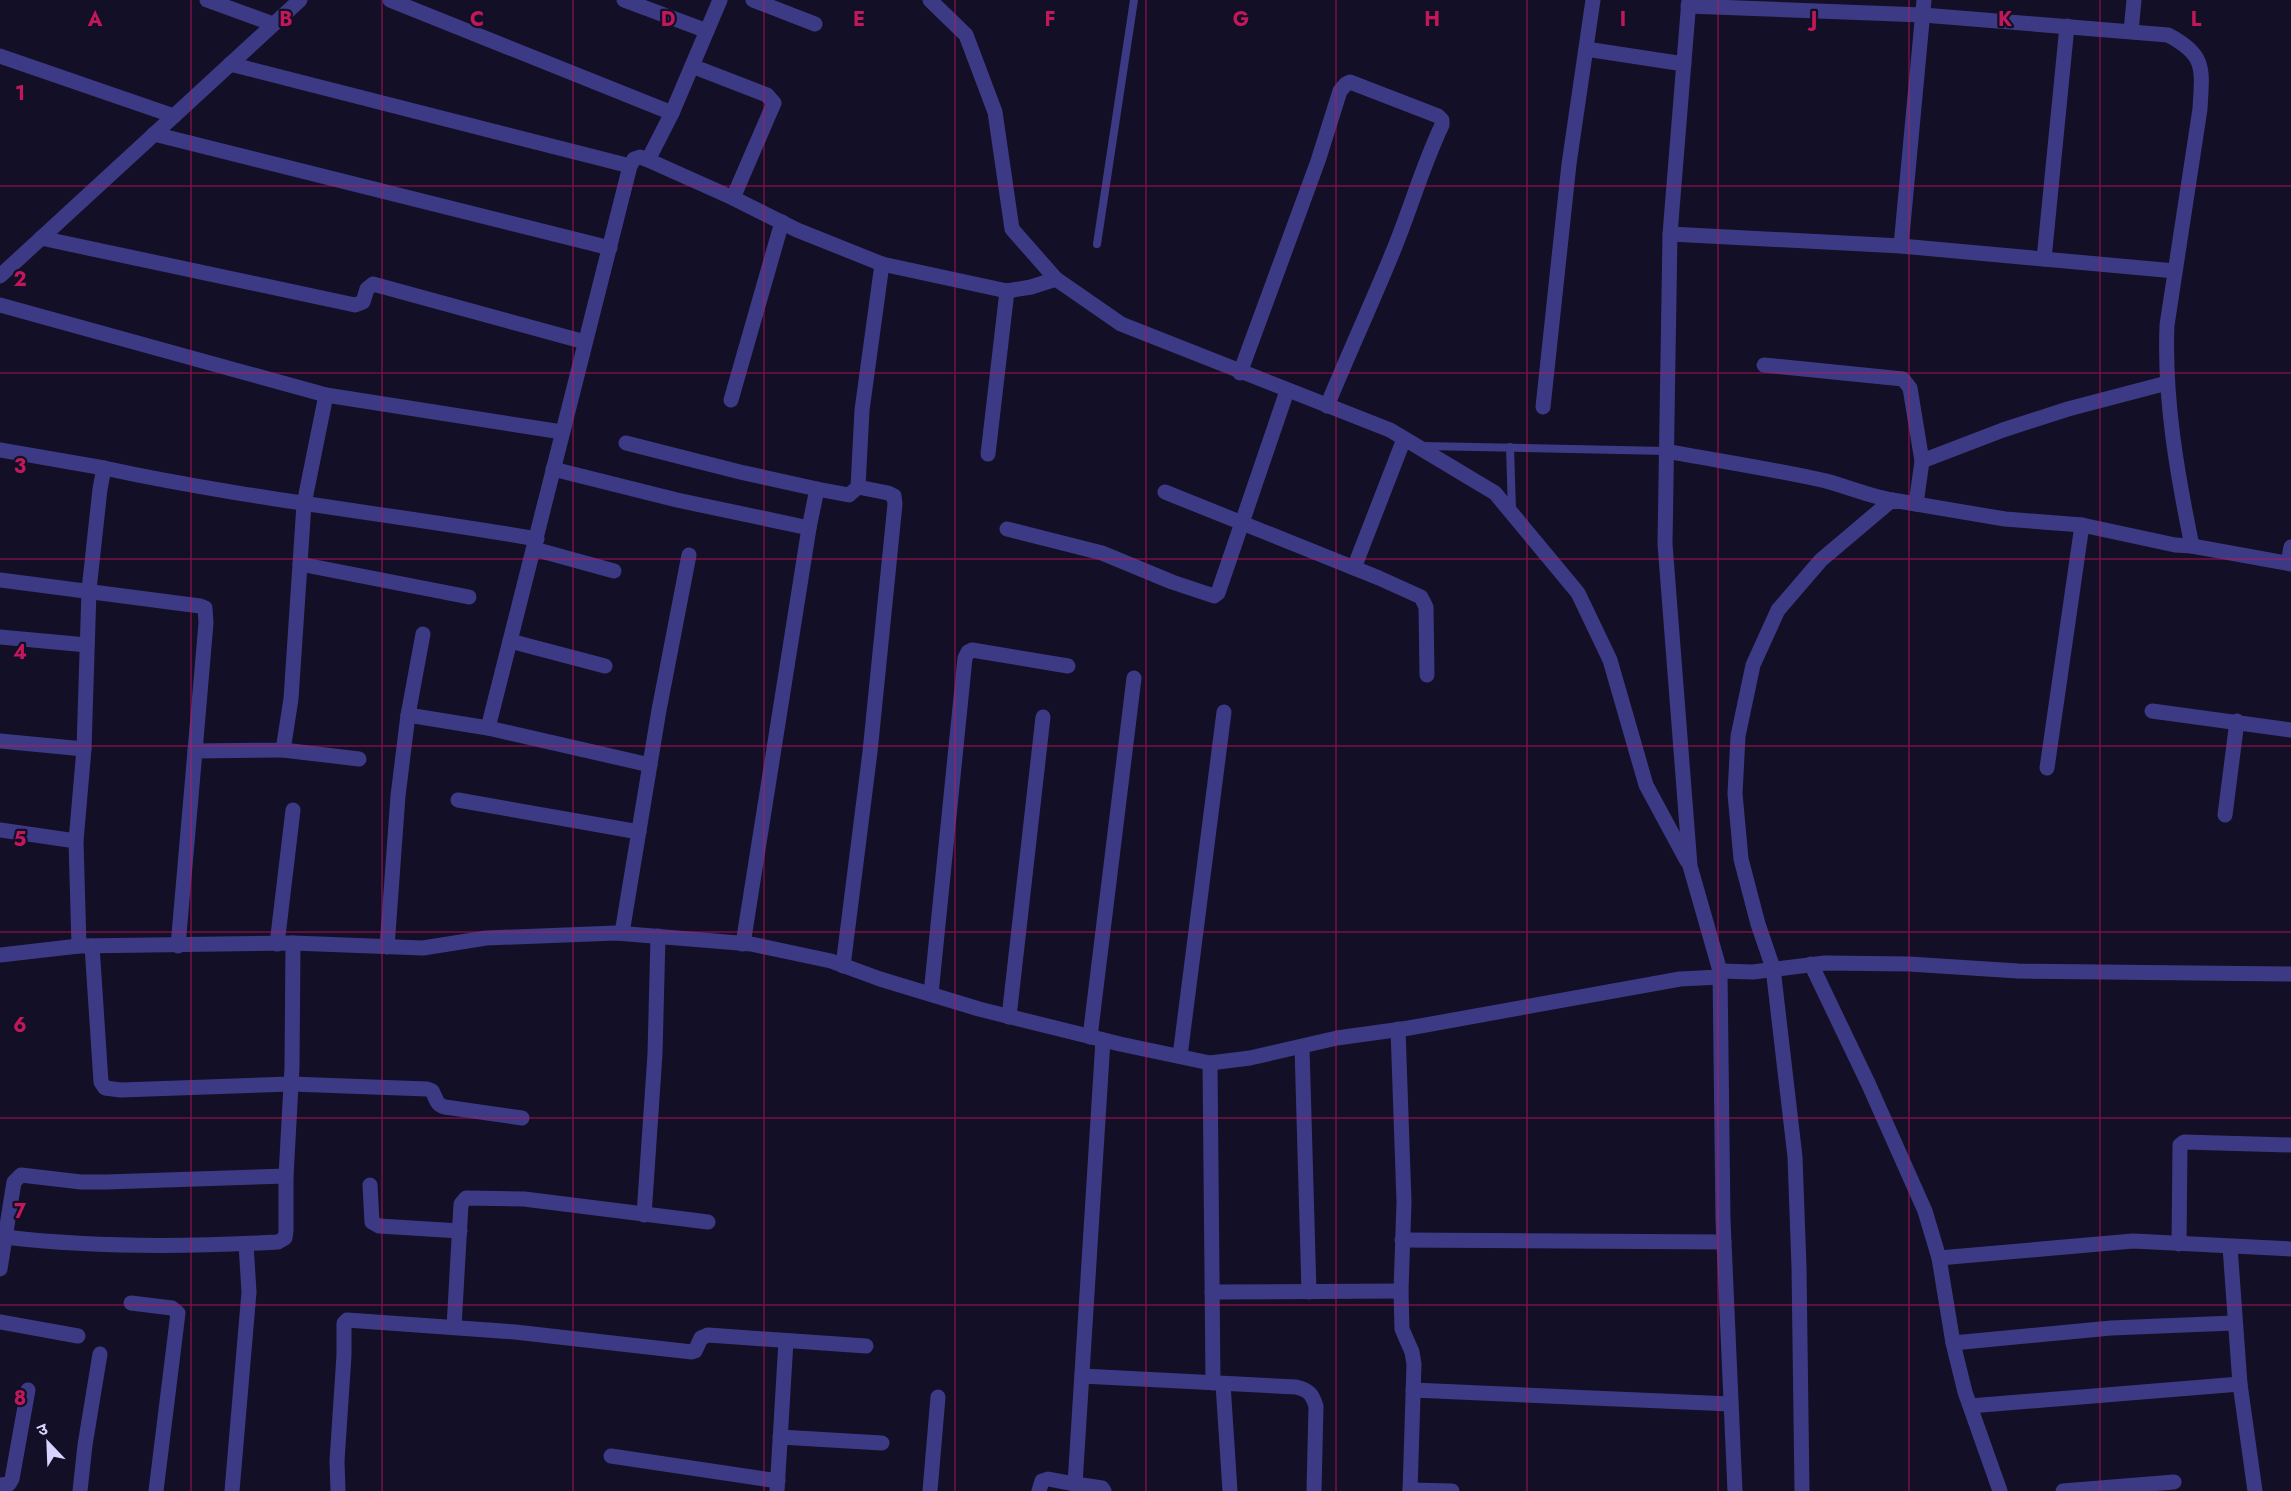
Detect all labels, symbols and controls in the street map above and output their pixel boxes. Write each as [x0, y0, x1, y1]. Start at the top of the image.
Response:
text: A [87, 5, 103, 34]
text: B [279, 5, 293, 34]
text: C [470, 5, 484, 34]
text: D [661, 5, 675, 34]
text: E [853, 5, 865, 34]
text: F [1044, 5, 1056, 34]
text: G [1233, 5, 1249, 34]
text: H [1424, 5, 1440, 34]
text: I [1620, 5, 1626, 34]
text: J [1807, 5, 1817, 34]
text: K [1998, 5, 2012, 34]
text: L [2191, 5, 2202, 34]
text: 1 [15, 79, 25, 108]
text: 2 [13, 265, 27, 294]
text: 3 [14, 452, 26, 481]
text: 4 [13, 638, 27, 667]
text: 5 [14, 825, 27, 854]
text: 6 [13, 1011, 27, 1040]
text: 7 [14, 1197, 27, 1226]
text: 8 [14, 1384, 26, 1413]
north arrow [18, 1413, 78, 1473]
text: उ [34, 1417, 52, 1442]

